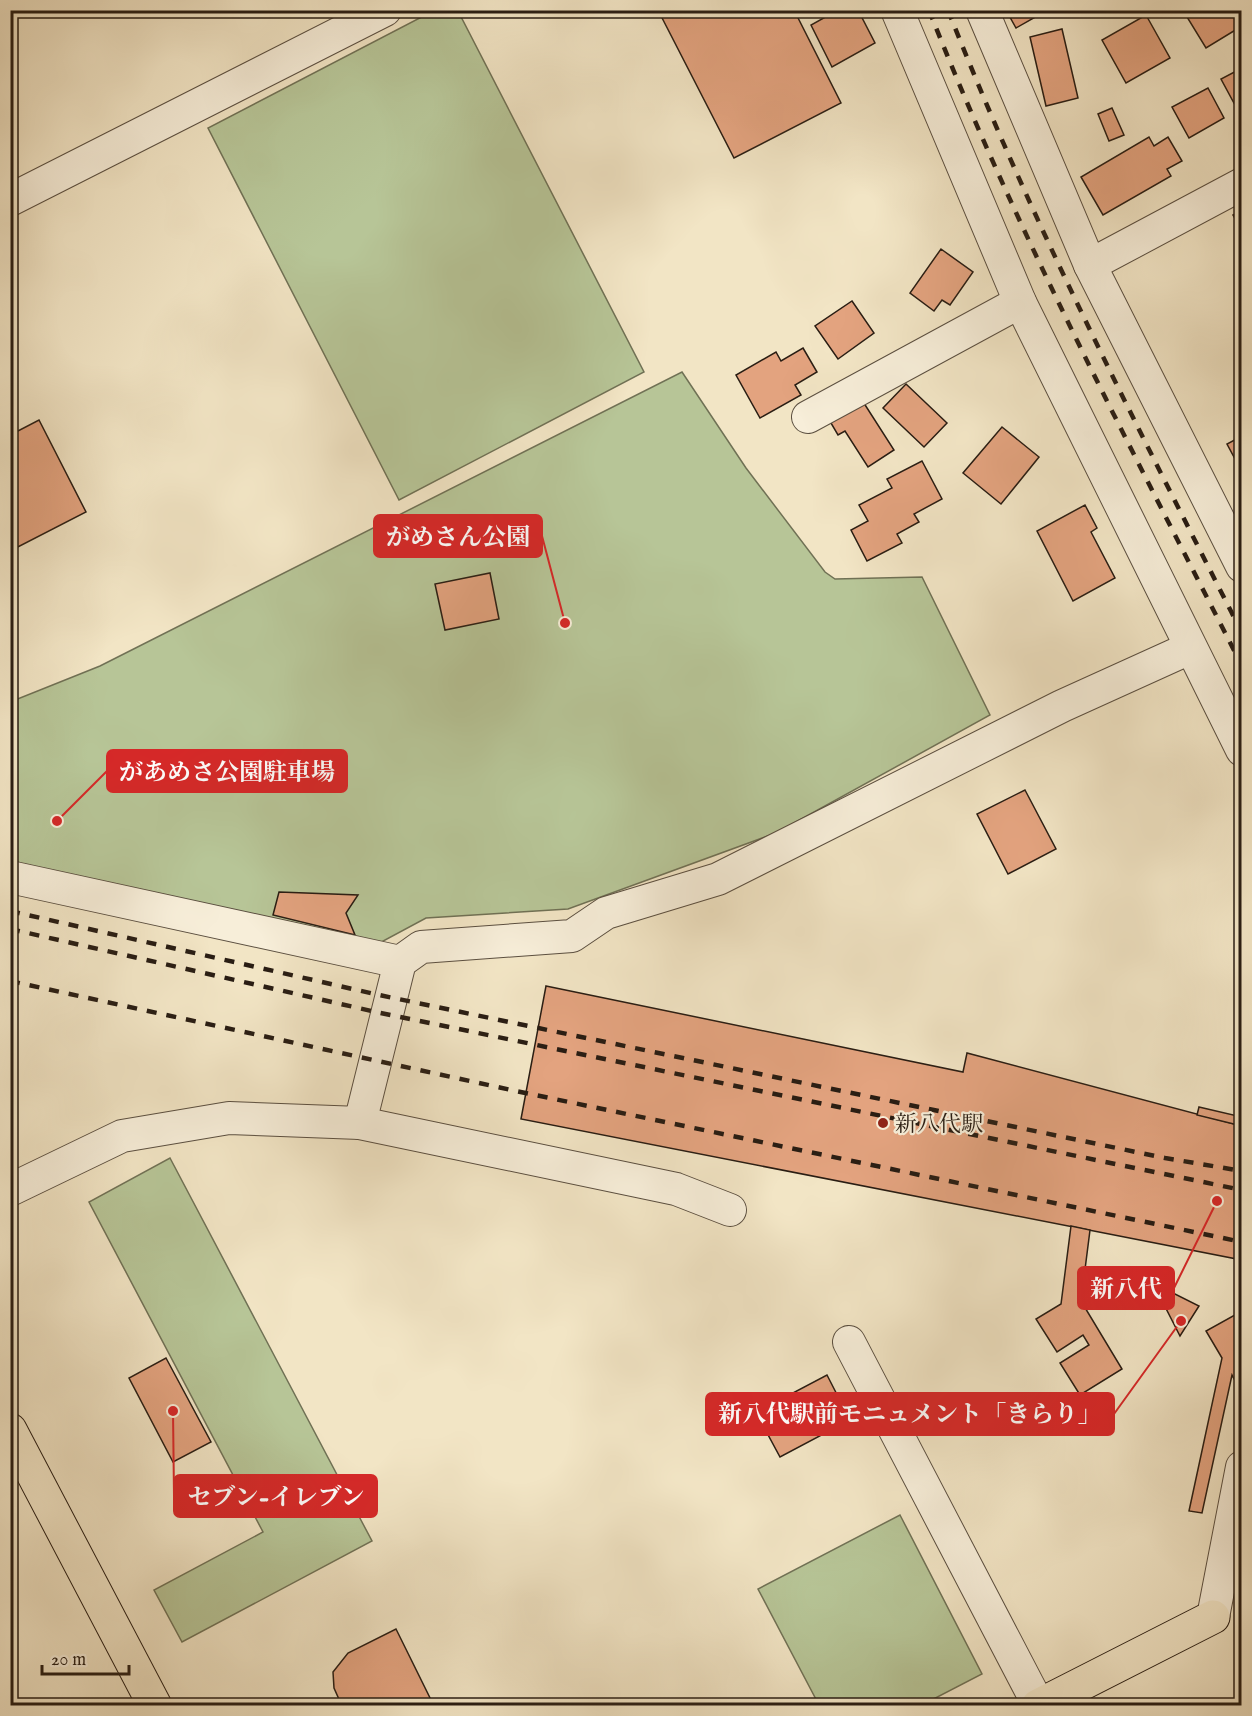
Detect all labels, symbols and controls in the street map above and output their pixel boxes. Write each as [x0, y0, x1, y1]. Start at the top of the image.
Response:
callout: がめさん公園 [374, 515, 542, 557]
text: がめさん公園 [386, 523, 530, 554]
callout: があめさ公園駐車場 [107, 750, 347, 792]
text: があめさ公園駐車場 [119, 758, 335, 789]
place label: 新八代駅 [895, 1111, 983, 1139]
marker: 新八代駅 [876, 1116, 890, 1130]
callout: 新八代 [1078, 1267, 1174, 1309]
text: 新八代 [1090, 1275, 1162, 1306]
callout: 新八代駅前モニュメント「きらり」 [706, 1393, 1114, 1435]
text: 新八代駅前モニュメント「きらり」 [718, 1400, 1102, 1431]
callout: セブン-イレブン [174, 1475, 377, 1517]
text: セブン-イレブン [187, 1483, 365, 1514]
scale bar [42, 1638, 129, 1676]
text: 20 m [51, 1649, 86, 1672]

